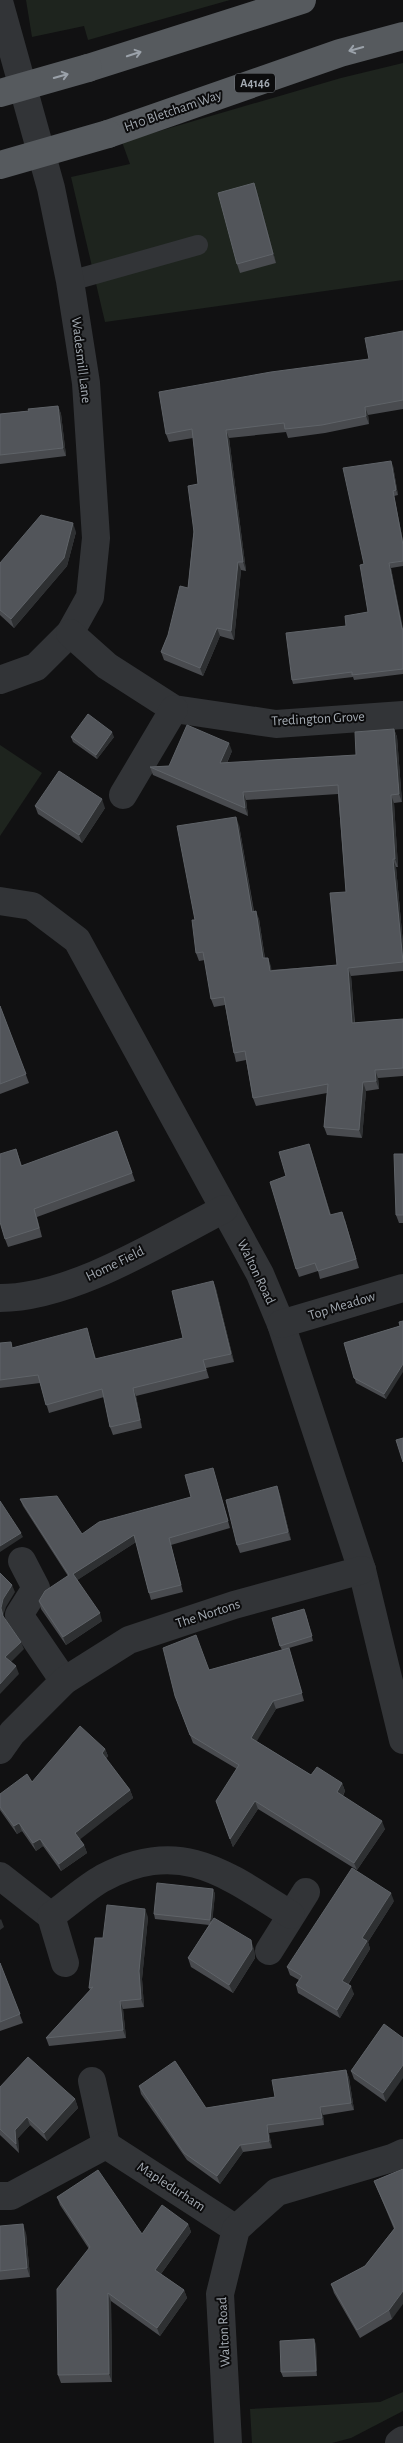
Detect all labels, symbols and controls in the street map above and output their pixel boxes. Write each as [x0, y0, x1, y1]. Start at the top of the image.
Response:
one-way arrow [348, 45, 364, 54]
one-way arrow [126, 48, 142, 58]
one-way arrow [52, 71, 68, 80]
road number: A4146 [235, 74, 275, 92]
street label: H10 Bletcham Way [122, 88, 224, 134]
street label: Wadesmill Lane [69, 316, 93, 404]
street label: Tredington Grove [271, 710, 365, 728]
street label: Walton Road [234, 1237, 278, 1307]
street label: Home Field [84, 1244, 146, 1284]
street label: Top Meadow [307, 1289, 378, 1323]
street label: The Nortons [174, 1597, 242, 1631]
street label: Mapledurham [134, 2160, 208, 2214]
street label: Walton Road [215, 2297, 233, 2367]

